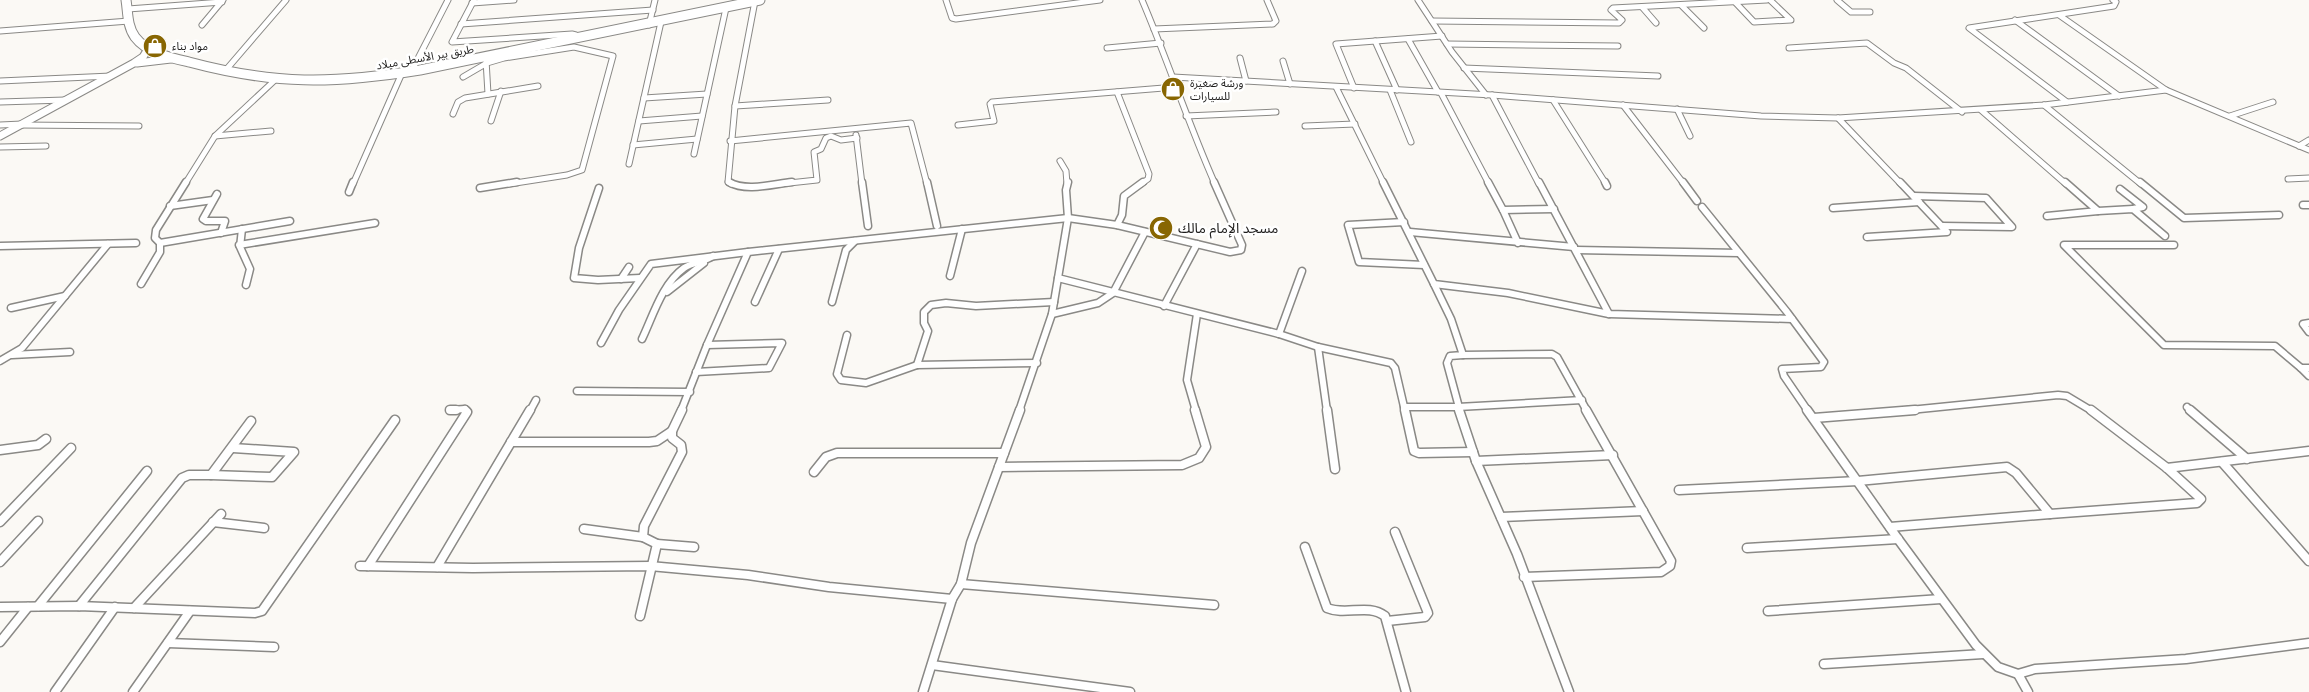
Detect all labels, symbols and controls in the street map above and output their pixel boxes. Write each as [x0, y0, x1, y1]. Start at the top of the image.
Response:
shop icon: مواد بناء [142, 33, 168, 59]
place label: مواد بناء [172, 40, 208, 53]
street label: طريق بير الأسطى ميلاد [375, 43, 475, 73]
shop icon: ورشة صغيرة للسيارات [1160, 76, 1186, 102]
place label: ورشة صغيرة للسيارات [1190, 77, 1244, 103]
mosque icon: مسجد الإمام مالك [1148, 215, 1174, 241]
place label: مسجد الإمام مالك [1178, 220, 1278, 239]

